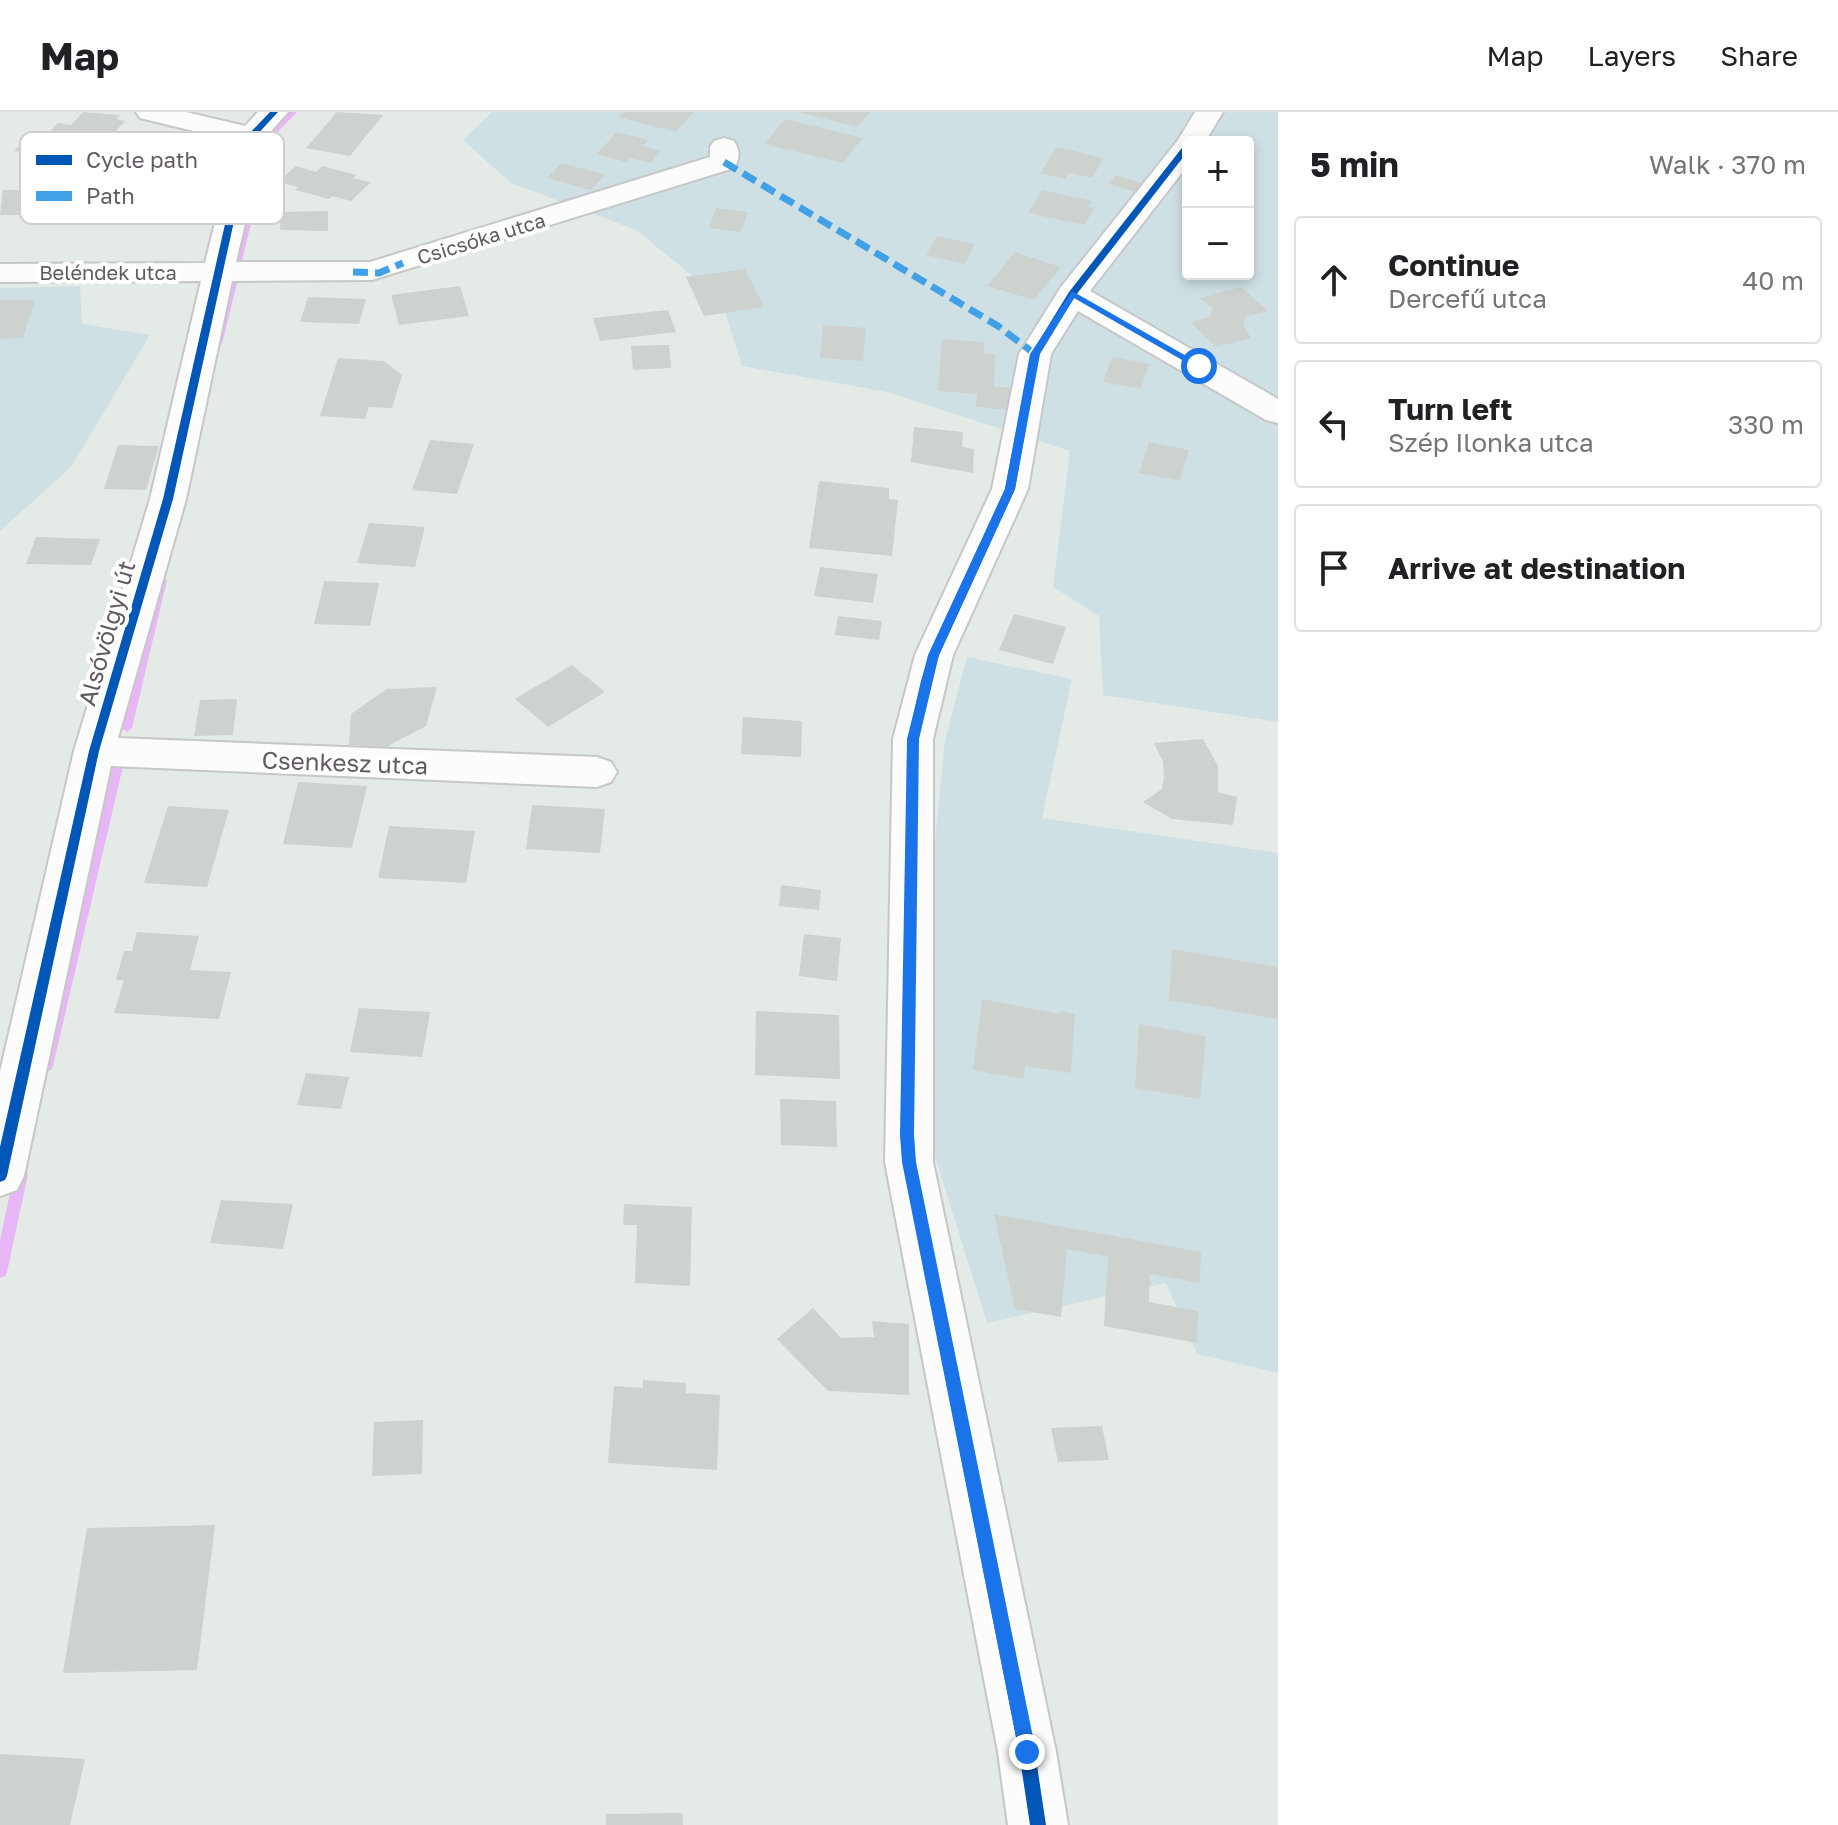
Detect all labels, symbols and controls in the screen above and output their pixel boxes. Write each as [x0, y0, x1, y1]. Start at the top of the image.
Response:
text: Map [40, 33, 119, 78]
text: Map [1486, 39, 1544, 72]
text: Layers [1588, 39, 1676, 72]
text: Share [1720, 39, 1798, 72]
legend [20, 132, 284, 224]
map controls [1182, 136, 1254, 280]
button: + [1182, 136, 1254, 208]
text: 5 min [1310, 144, 1399, 184]
text: Cycle path [86, 146, 198, 173]
text: Walk · 370 m [1649, 149, 1806, 180]
text: Path [86, 182, 135, 209]
street label: Csicsóka utca [414, 207, 548, 269]
button: − [1182, 208, 1254, 280]
text: Continue [1388, 247, 1519, 283]
icon: ahead [1312, 258, 1356, 302]
street label: Beléndek utca [39, 260, 177, 284]
text: 40 m [1743, 265, 1804, 296]
text: Dercefű utca [1388, 283, 1547, 314]
route start [1181, 348, 1217, 384]
text: Turn left [1388, 391, 1513, 427]
icon: left [1312, 402, 1356, 446]
text: 330 m [1728, 409, 1804, 440]
text: Szép Ilonka utca [1388, 427, 1594, 458]
icon: arrive [1312, 546, 1356, 590]
text: Arrive at destination [1388, 550, 1685, 586]
street label: Alsóvölgyi út [71, 557, 141, 709]
street label: Csenkesz utca [261, 745, 429, 779]
route end [1009, 1734, 1045, 1770]

